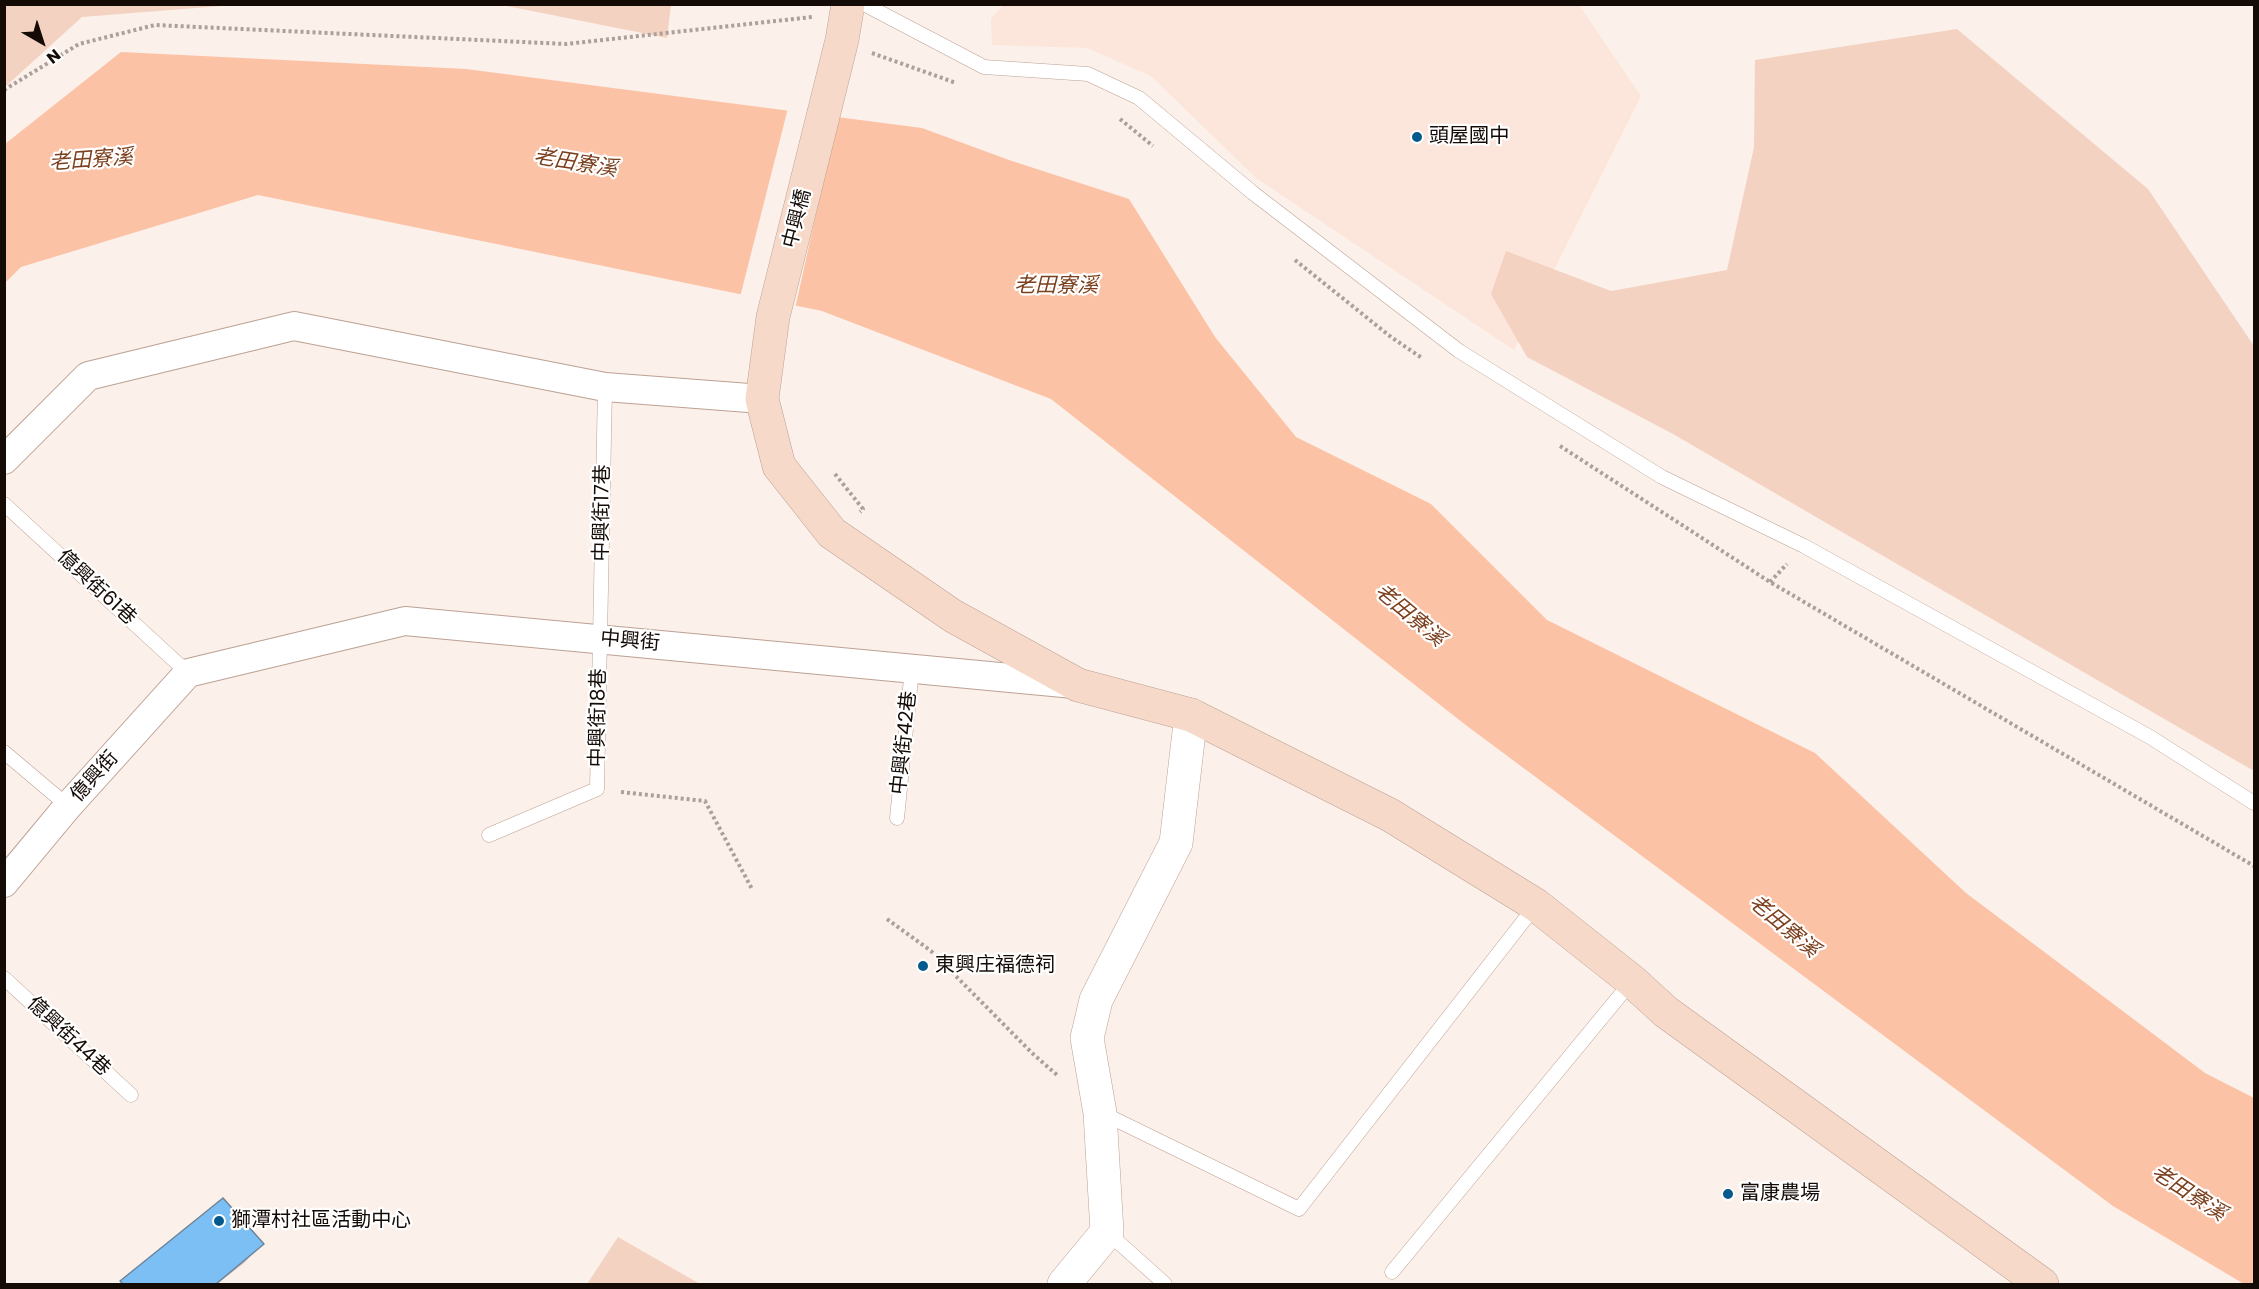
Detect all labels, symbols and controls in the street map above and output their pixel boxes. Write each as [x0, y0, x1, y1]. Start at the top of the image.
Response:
north arrow [12, 12, 72, 72]
text: N [42, 44, 66, 69]
place label: 頭屋國中 [1429, 125, 1509, 149]
marker: 頭屋國中 [1410, 130, 1424, 144]
water label: 老田寮溪 [532, 145, 618, 183]
water label: 老田寮溪 [48, 146, 134, 176]
street label: 中興橋 [779, 187, 817, 251]
water label: 老田寮溪 [1014, 274, 1098, 300]
street label: 中興街17巷 [590, 464, 616, 562]
street label: 億興街61巷 [52, 545, 140, 631]
water label: 老田寮溪 [1369, 579, 1449, 653]
street label: 中興街 [599, 627, 661, 657]
street label: 中興街18巷 [586, 668, 612, 768]
street label: 中興街42巷 [888, 690, 922, 796]
street label: 億興街 [66, 747, 124, 807]
water label: 老田寮溪 [1743, 890, 1823, 964]
place label: 東興庄福德祠 [935, 954, 1055, 978]
marker: 東興庄福德祠 [916, 959, 930, 973]
street label: 億興街44巷 [21, 992, 115, 1082]
water label: 老田寮溪 [2146, 1161, 2230, 1227]
place label: 富康農場 [1740, 1182, 1820, 1206]
marker: 富康農場 [1721, 1187, 1735, 1201]
place label: 獅潭村社區活動中心 [231, 1209, 411, 1233]
marker: 獅潭村社區活動中心 [212, 1214, 226, 1228]

